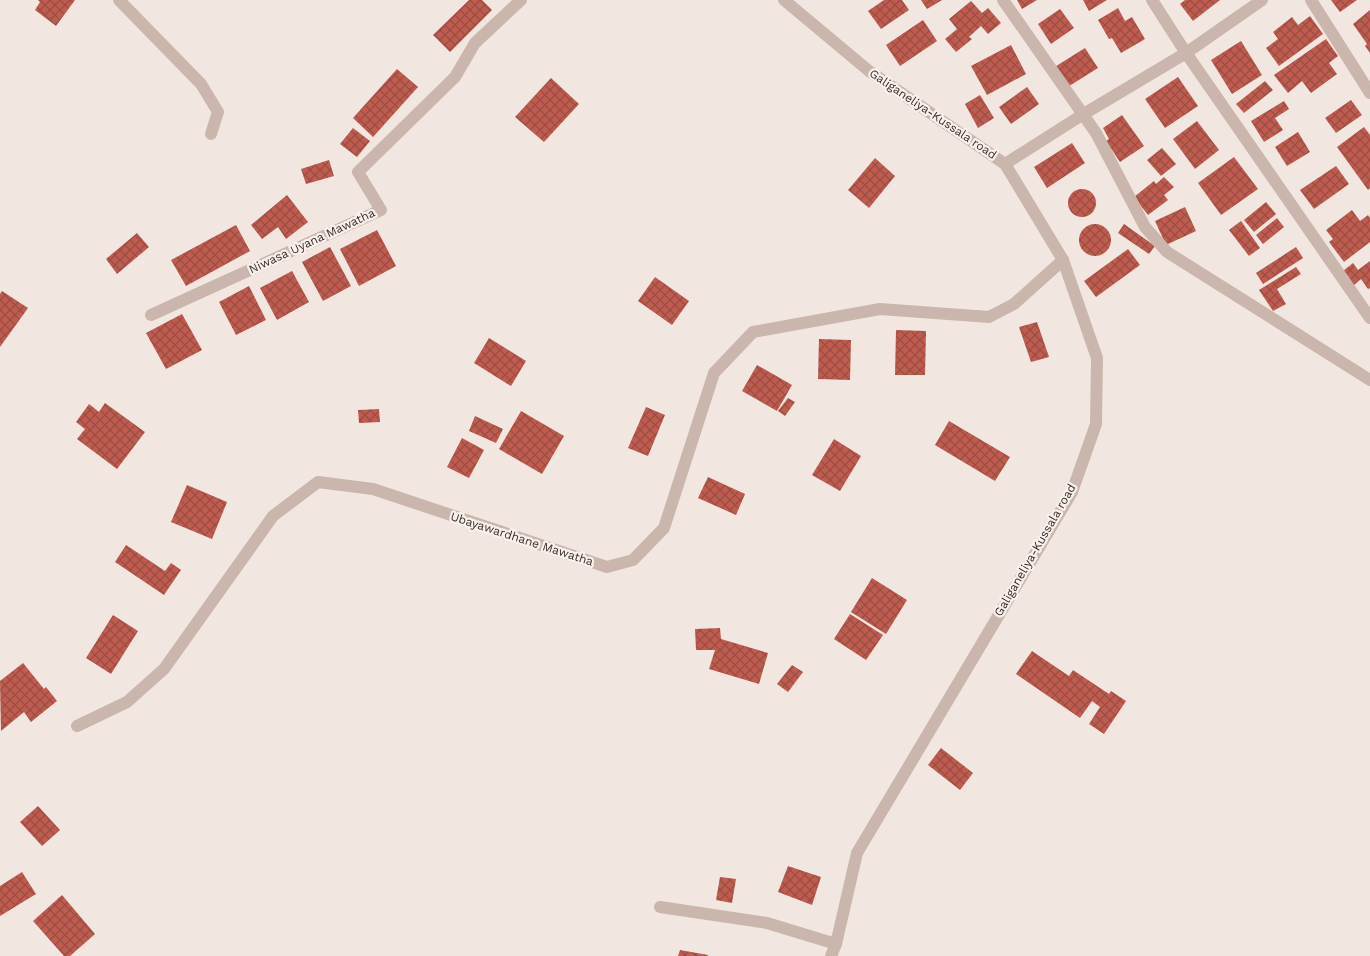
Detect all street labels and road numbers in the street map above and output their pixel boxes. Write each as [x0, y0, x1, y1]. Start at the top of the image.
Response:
street label: Galiganeliya-Kussala road [867, 66, 999, 162]
street label: Niwasa Uyana Mawatha [247, 206, 377, 276]
street label: Galiganeliya-Kussala road [991, 481, 1079, 619]
street label: Ubayawardhane Mawatha [449, 509, 595, 569]

